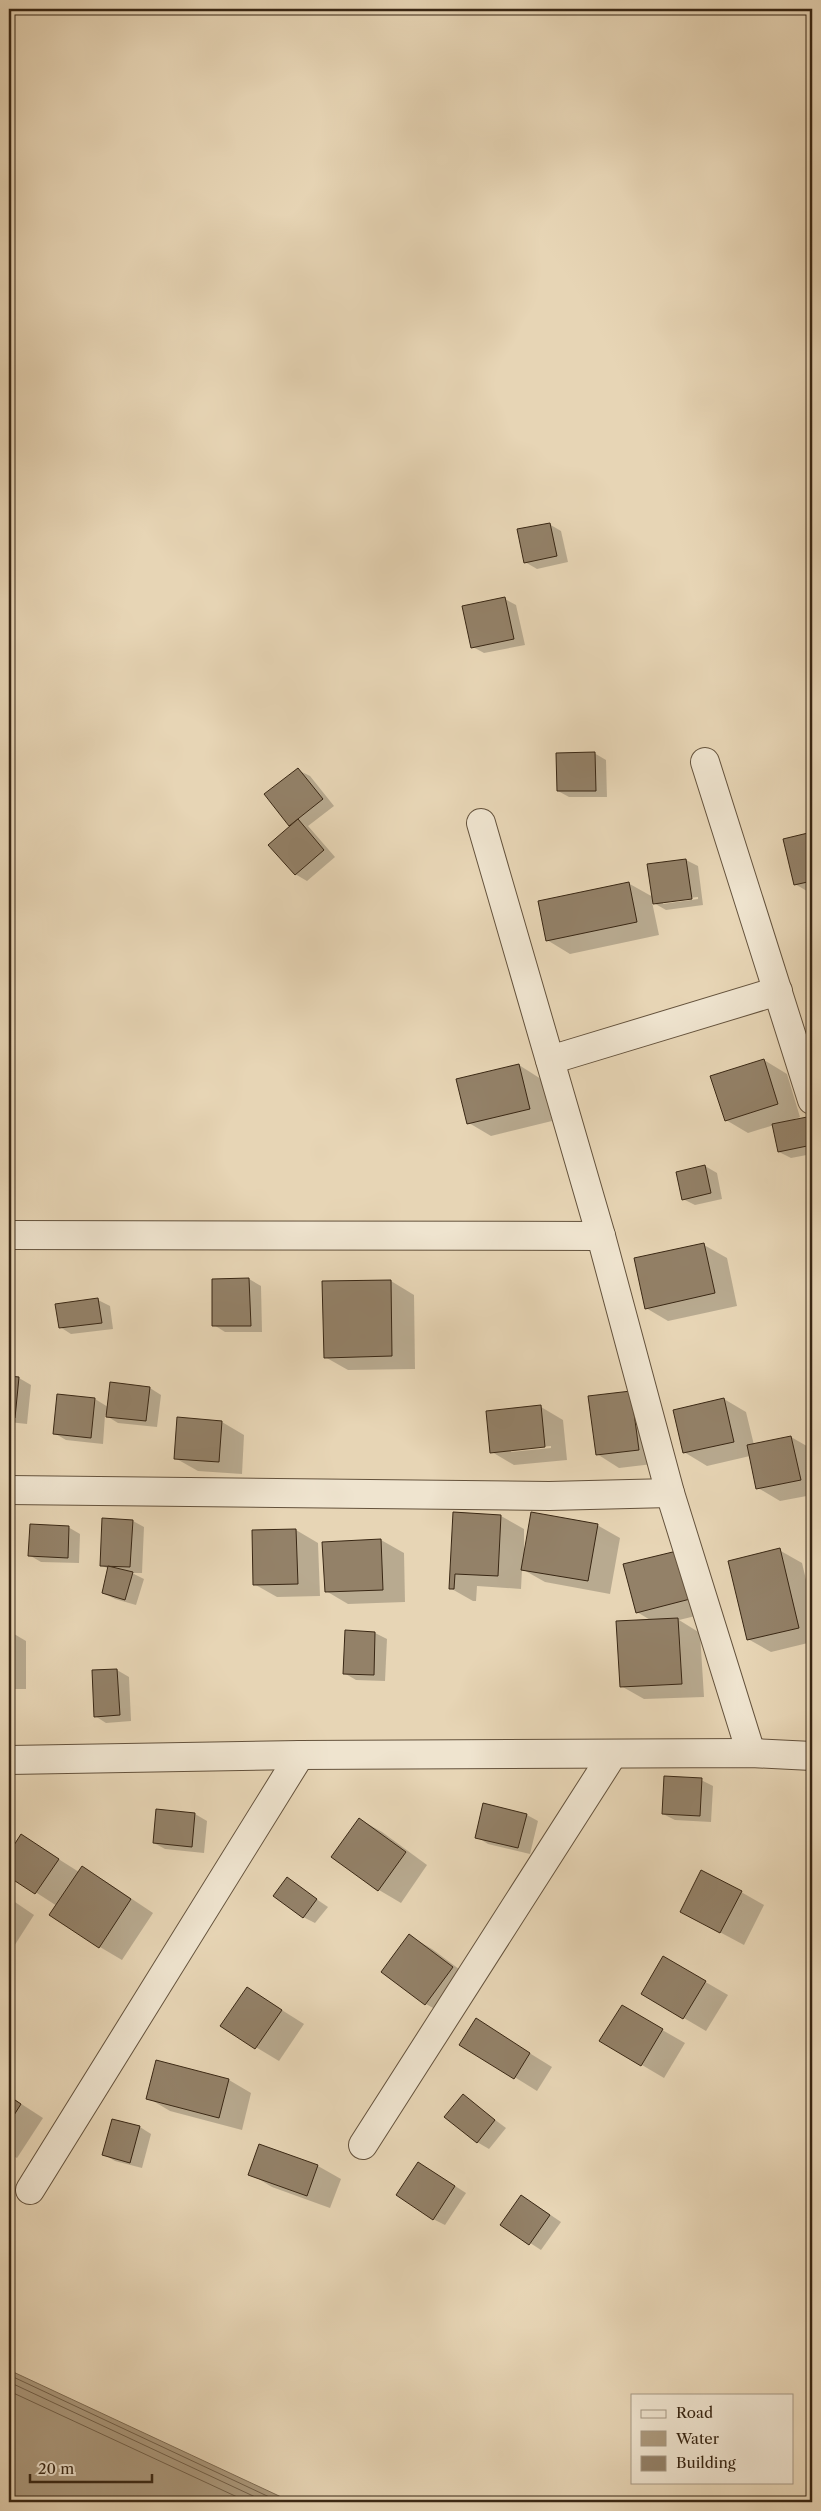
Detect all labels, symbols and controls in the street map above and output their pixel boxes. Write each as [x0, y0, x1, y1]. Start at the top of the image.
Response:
legend [631, 2394, 794, 2484]
text: Road [676, 2403, 713, 2422]
text: Water [675, 2429, 720, 2448]
scale bar [30, 2451, 152, 2483]
text: Building [676, 2453, 736, 2472]
text: 20 m [38, 2459, 74, 2478]

